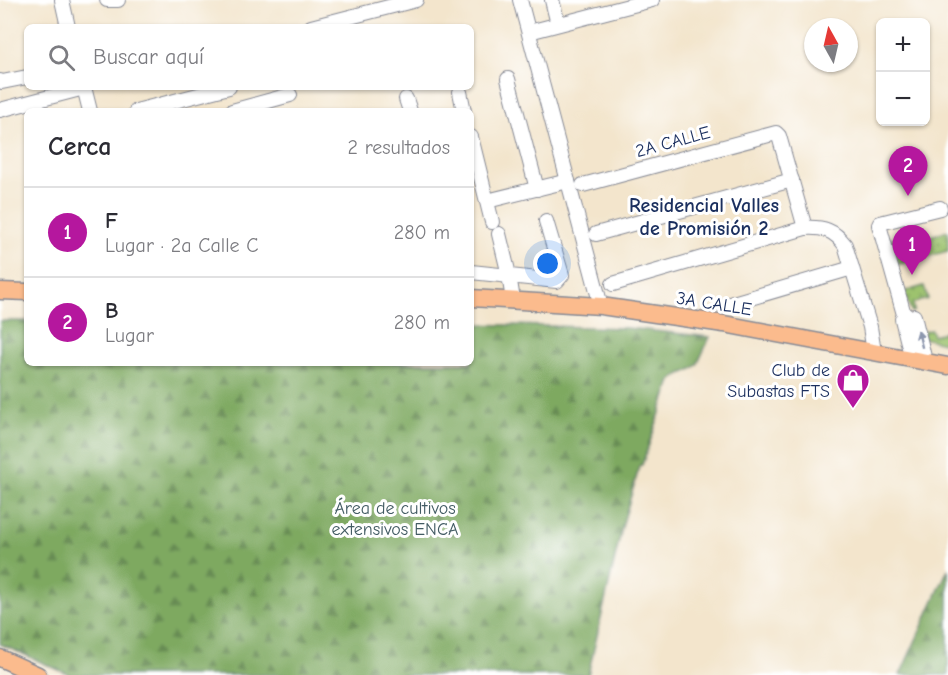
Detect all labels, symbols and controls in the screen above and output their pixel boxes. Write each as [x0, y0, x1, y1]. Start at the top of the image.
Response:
north arrow [804, 18, 858, 72]
map controls [876, 18, 930, 126]
button: + [876, 18, 930, 72]
search box [24, 24, 474, 90]
icon: search [45, 41, 78, 74]
text: Buscar aquí [93, 44, 204, 70]
button: − [876, 72, 930, 126]
street label: 2A CALLE [633, 122, 713, 162]
text: Cerca [48, 132, 112, 162]
text: 2 resultados [348, 136, 450, 159]
pin: 2 [888, 146, 928, 196]
district label: Residencial Valles de Promisión 2 [629, 194, 779, 240]
text: F [105, 208, 118, 234]
text: 1 [64, 221, 71, 244]
text: 280 m [394, 221, 450, 244]
pin: 1 [892, 226, 932, 275]
text: Lugar · 2a Calle C [105, 234, 259, 257]
your location [533, 249, 562, 278]
street label: 3A CALLE [675, 288, 753, 320]
text: B [105, 298, 118, 324]
text: 2 [63, 311, 72, 334]
text: 280 m [394, 311, 450, 334]
text: Lugar [105, 324, 154, 347]
one-way arrow [914, 329, 924, 348]
place label: Club de Subastas FTS [727, 360, 830, 402]
shop icon: Club de Subastas FTS [835, 362, 871, 409]
park label: Área de cultivos extensivos ENCA [332, 497, 458, 540]

